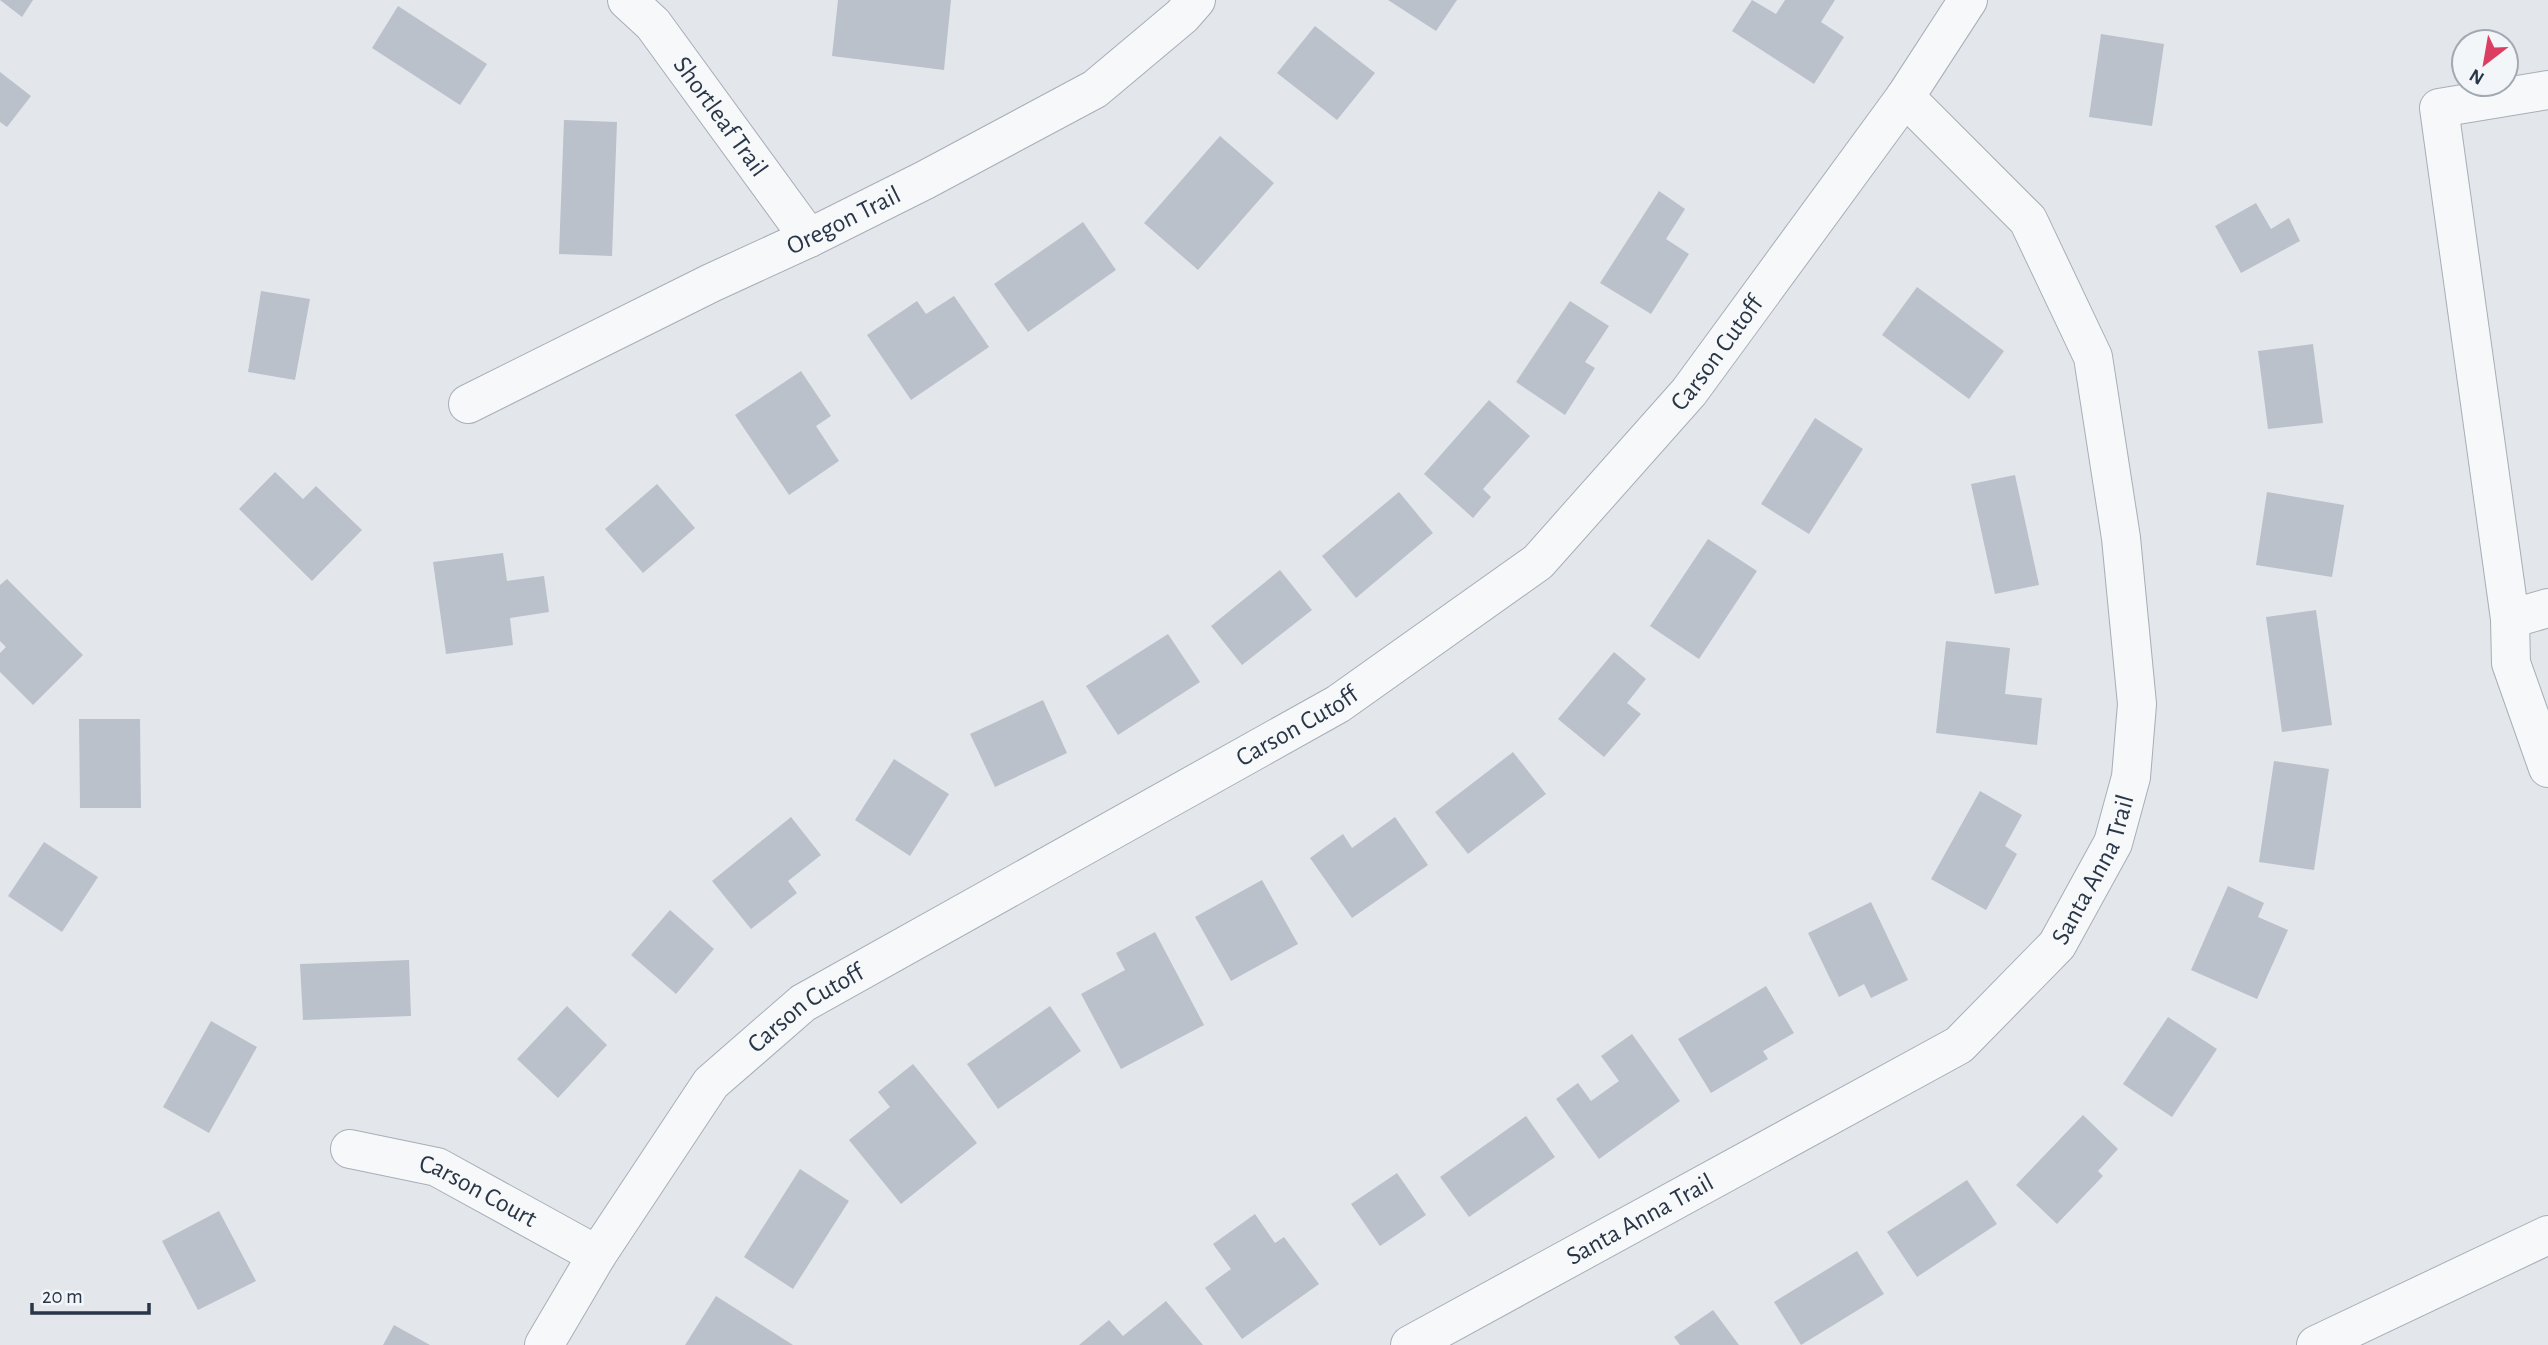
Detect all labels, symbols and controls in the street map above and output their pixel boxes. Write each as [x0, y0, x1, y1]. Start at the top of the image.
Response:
north arrow [2450, 28, 2520, 98]
street label: Shortleaf Trail [668, 52, 773, 181]
text: N [2466, 65, 2488, 88]
street label: Oregon Trail [783, 181, 905, 259]
street label: Carson Cutoff [1666, 289, 1769, 416]
street label: Carson Cutoff [1232, 680, 1365, 771]
street label: Santa Anna Trail [2047, 792, 2139, 949]
street label: Carson Cutoff [743, 958, 870, 1058]
street label: Carson Court [417, 1151, 541, 1232]
street label: Santa Anna Trail [1562, 1169, 1718, 1270]
scale bar [32, 1272, 149, 1316]
text: 20 m [42, 1286, 83, 1307]

